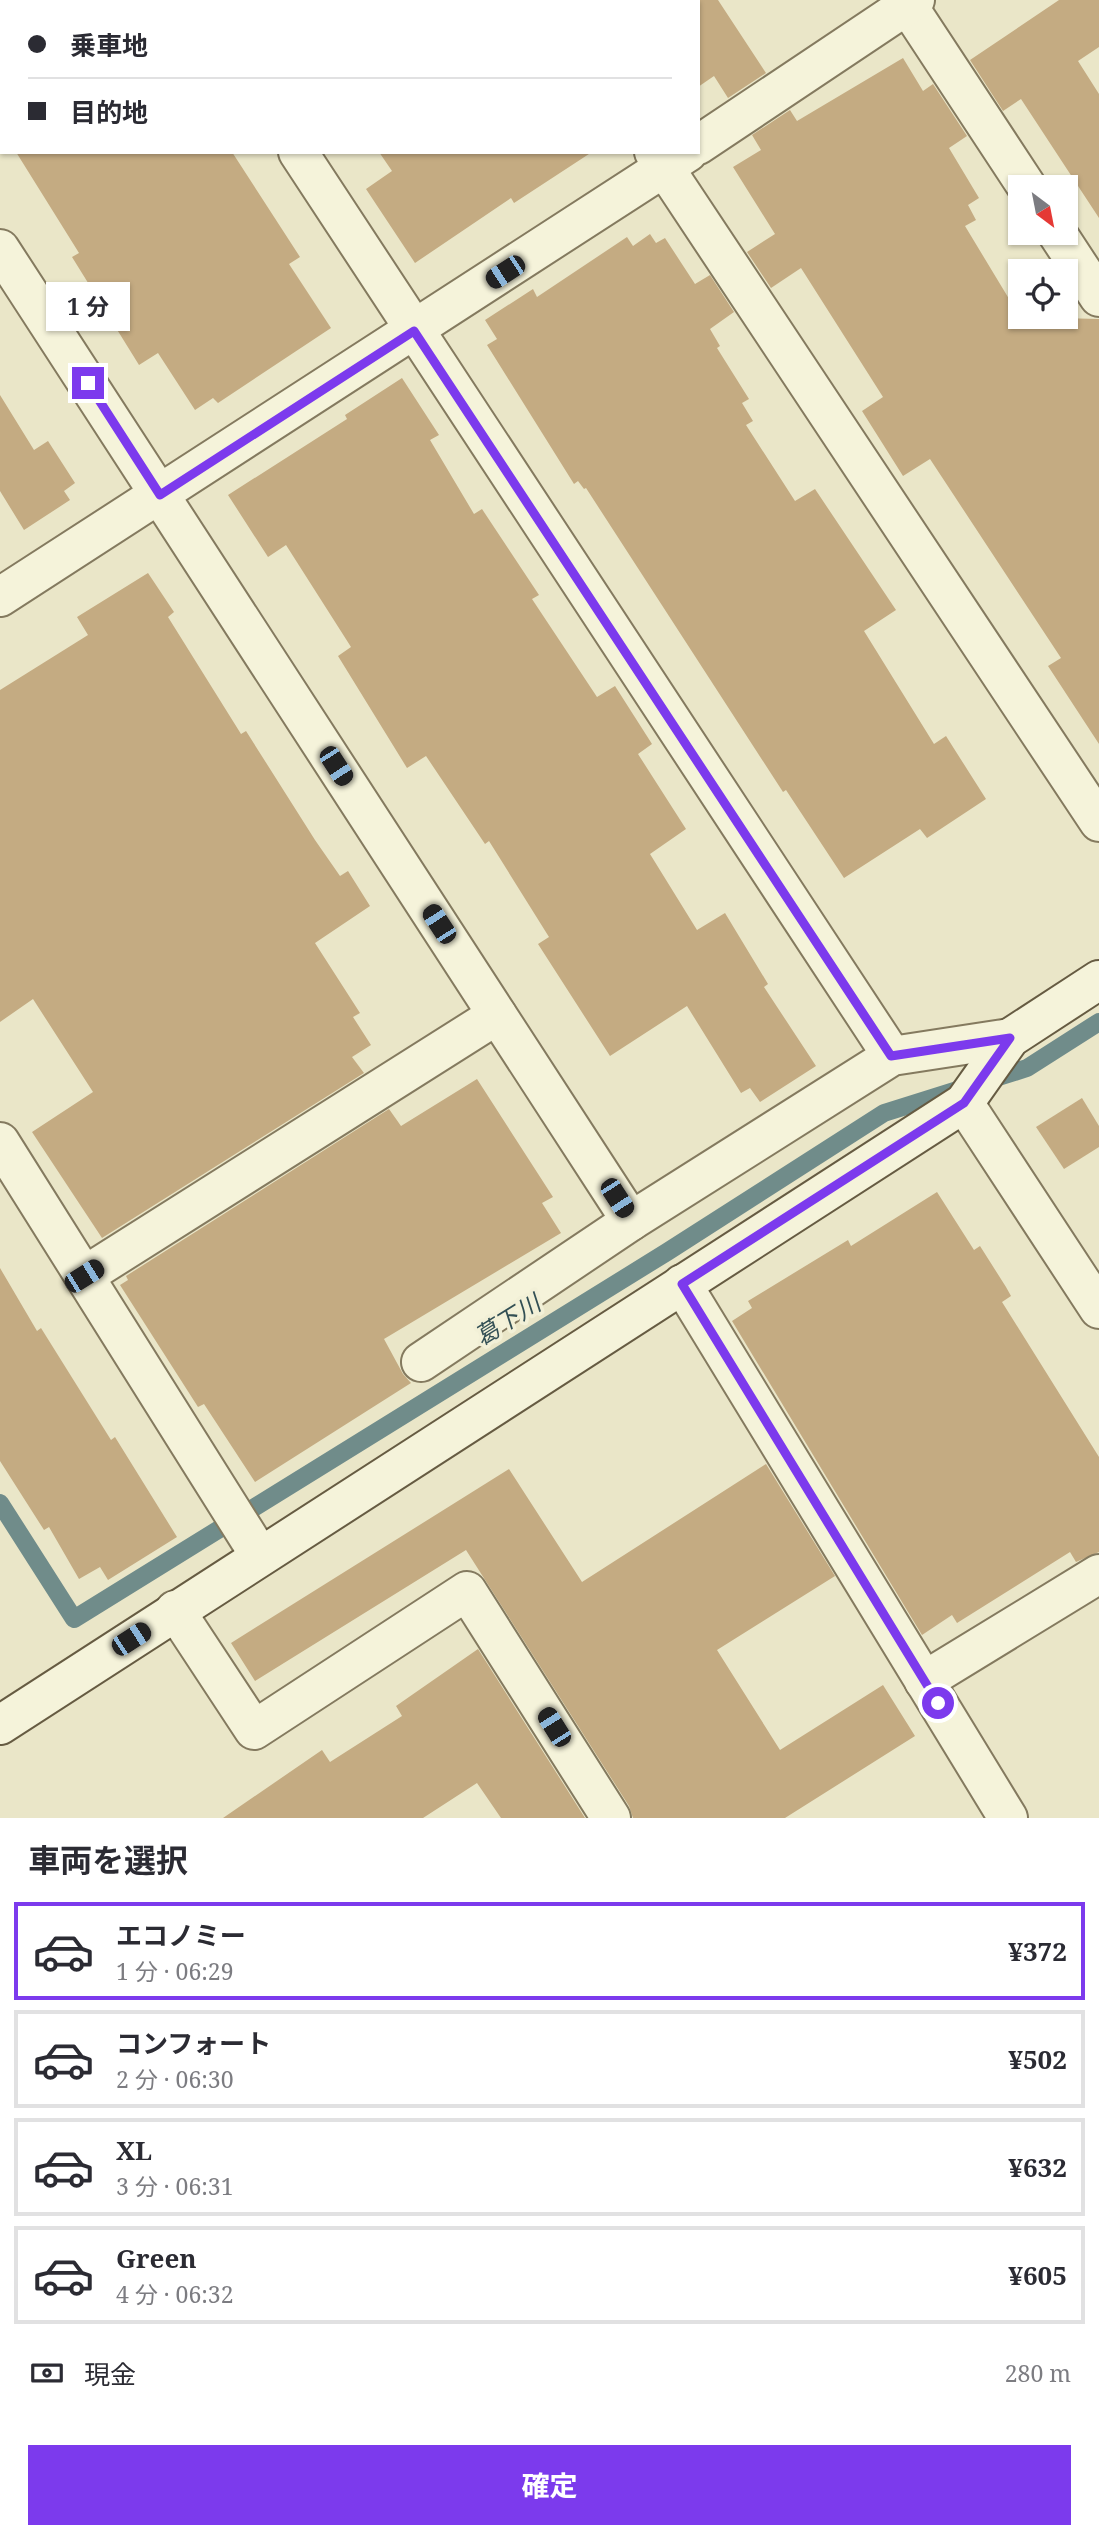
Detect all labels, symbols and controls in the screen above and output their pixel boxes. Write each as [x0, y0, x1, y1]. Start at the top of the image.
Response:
text: 乗車地 [70, 27, 148, 63]
text: 目的地 [70, 94, 148, 130]
north arrow [1008, 175, 1078, 245]
map controls [1008, 175, 1078, 329]
car [482, 252, 529, 292]
button: locate [1008, 259, 1078, 329]
callout: 1 分 [46, 282, 130, 330]
text: 1 分 [67, 290, 109, 322]
route end [72, 367, 104, 399]
car [316, 743, 357, 789]
car [419, 901, 460, 947]
car [597, 1175, 638, 1221]
car [61, 1256, 108, 1296]
water label: 葛下川 [468, 1284, 549, 1352]
car [108, 1619, 155, 1659]
route start [922, 1687, 954, 1719]
car [534, 1704, 575, 1750]
text: 車両を選択 [28, 1838, 188, 1881]
text: エコノミー [116, 1917, 246, 1953]
icon: car [32, 1920, 95, 1983]
text: ¥372 [1008, 1933, 1067, 1969]
text: 1 分 · 06:29 [116, 1955, 234, 1987]
text: コンフォート [116, 2025, 271, 2061]
icon: car [32, 2028, 95, 2091]
text: ¥502 [1008, 2041, 1067, 2077]
text: 2 分 · 06:30 [116, 2063, 234, 2095]
text: XL [116, 2132, 152, 2168]
icon: car [32, 2136, 95, 2199]
text: ¥632 [1008, 2149, 1067, 2185]
text: 3 分 · 06:31 [116, 2170, 234, 2202]
text: Green [116, 2240, 197, 2276]
icon: car [32, 2244, 95, 2307]
text: ¥605 [1008, 2257, 1067, 2293]
text: 4 分 · 06:32 [116, 2278, 234, 2310]
icon: cash [28, 2354, 66, 2392]
text: 現金 [84, 2356, 136, 2392]
text: 280 m [1005, 2357, 1071, 2389]
button: 確定 [28, 2445, 1071, 2525]

